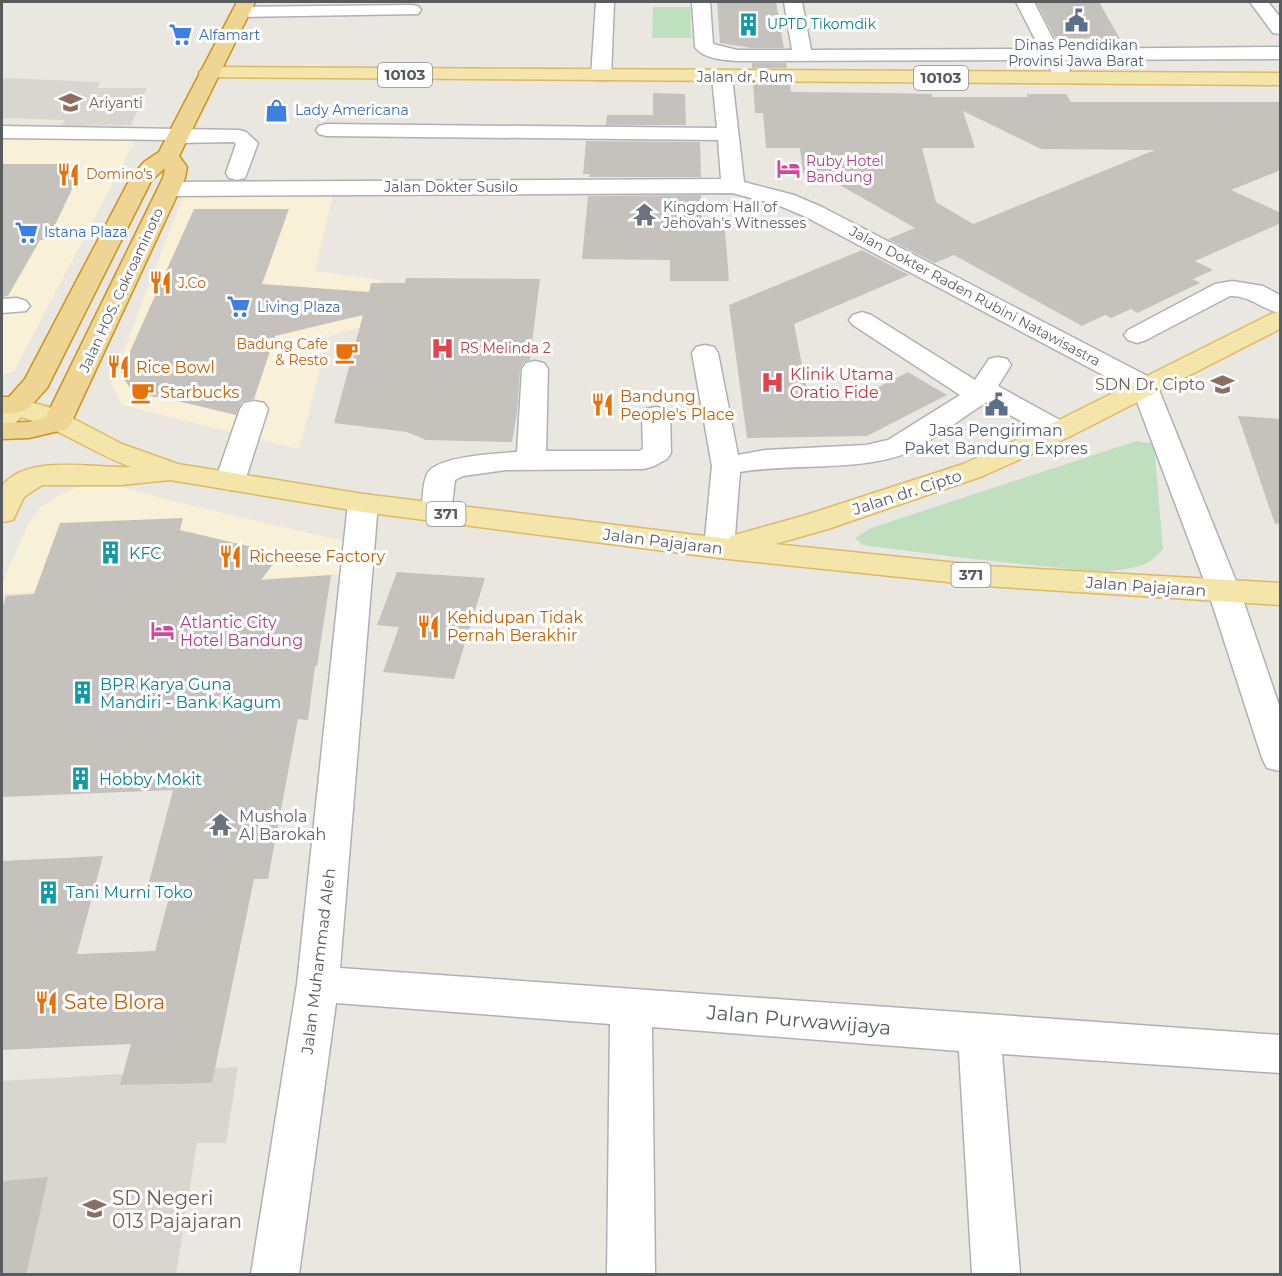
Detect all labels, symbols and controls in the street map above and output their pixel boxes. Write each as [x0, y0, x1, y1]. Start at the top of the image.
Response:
public building icon: Dinas Pendidikan Provinsi Jawa Barat [1063, 8, 1089, 34]
building icon: UPTD Tikomdik [736, 11, 762, 37]
place label: UPTD Tikomdik [767, 15, 877, 33]
supermarket icon: Alfamart [168, 22, 194, 48]
place label: Alfamart [199, 26, 261, 44]
place label: Dinas Pendidikan Provinsi Jawa Barat [1008, 36, 1144, 70]
road number: 10103 [378, 63, 432, 87]
road number: 10103 [914, 66, 968, 90]
street label: Jalan dr. Rum [696, 68, 793, 86]
school or university icon: Ariyanti [58, 90, 84, 116]
place label: Ariyanti [89, 94, 143, 112]
shop icon: Lady Americana [264, 97, 290, 123]
place label: Lady Americana [295, 101, 409, 119]
place label: Ruby Hotel Bandung [806, 152, 884, 186]
hotel icon: Ruby Hotel Bandung [775, 156, 801, 182]
restaurant icon: Domino's [55, 161, 81, 187]
place label: Domino's [86, 165, 153, 183]
street label: Jalan Dokter Susilo [383, 178, 518, 196]
place label: Kingdom Hall of Jehovah's Witnesses [662, 198, 807, 232]
temple icon: Kingdom Hall of Jehovah's Witnesses [632, 202, 658, 228]
street label: Jalan HOS. Cokroaminoto [75, 205, 167, 376]
supermarket icon: Istana Plaza [13, 219, 39, 245]
street label: Jalan Dokter Raden Rubini Natawisastra [846, 221, 1104, 370]
place label: Istana Plaza [44, 223, 128, 241]
restaurant icon: J.Co [147, 270, 173, 296]
place label: J.Co [177, 274, 206, 292]
supermarket icon: Living Plaza [226, 294, 252, 320]
place label: Living Plaza [257, 298, 341, 316]
place label: Badung Cafe & Resto [236, 335, 328, 369]
hospital icon: RS Melinda 2 [429, 335, 455, 361]
cafe icon: Badung Cafe & Resto [333, 339, 359, 365]
place label: RS Melinda 2 [460, 339, 551, 357]
restaurant icon: Rice Bowl [105, 354, 131, 380]
place label: Rice Bowl [136, 358, 215, 377]
place label: Klinik Utama Oratio Fide [790, 365, 894, 402]
hospital icon: Klinik Utama Oratio Fide [759, 370, 785, 396]
school or university icon: SDN Dr. Cipto [1210, 371, 1236, 397]
place label: SDN Dr. Cipto [1095, 375, 1205, 394]
cafe icon: Starbucks [129, 379, 155, 405]
place label: Starbucks [160, 383, 240, 402]
place label: Bandung People's Place [620, 387, 734, 424]
restaurant icon: Bandung People's Place [589, 392, 615, 418]
public building icon: Jasa Pengiriman Paket Bandung Expres [983, 392, 1009, 418]
place label: Jasa Pengiriman Paket Bandung Expres [904, 421, 1088, 458]
street label: Jalan dr. Cipto [849, 466, 964, 519]
road number: 371 [426, 502, 466, 526]
street label: Jalan Pajajaran [601, 525, 724, 558]
building icon: KFC [98, 540, 124, 566]
restaurant icon: Richeese Factory [218, 543, 244, 569]
place label: KFC [129, 544, 162, 563]
place label: Richeese Factory [249, 547, 385, 566]
road number: 371 [952, 563, 990, 587]
street label: Jalan Pajajaran [1084, 573, 1207, 600]
place label: Kehidupan Tidak Pernah Berakhir [447, 608, 583, 645]
place label: Atlantic City Hotel Bandung [180, 613, 303, 650]
restaurant icon: Kehidupan Tidak Pernah Berakhir [416, 613, 442, 639]
hotel icon: Atlantic City Hotel Bandung [149, 618, 175, 644]
place label: BPR Karya Guna Mandiri - Bank Kagum [100, 675, 281, 712]
building icon: BPR Karya Guna Mandiri - Bank Kagum [69, 680, 95, 706]
building icon: Hobby Mokit [68, 766, 94, 792]
place label: Hobby Mokit [99, 770, 202, 789]
place label: Mushola Al Barokah [239, 807, 326, 844]
temple icon: Mushola Al Barokah [208, 812, 234, 838]
street label: Jalan Muhammad Aleh [298, 867, 339, 1056]
building icon: Tani Murni Toko [35, 879, 61, 905]
place label: Tani Murni Toko [66, 883, 193, 902]
restaurant icon: Sate Blora [33, 989, 59, 1015]
place label: Sate Blora [64, 990, 165, 1014]
street label: Jalan Purwawijaya [705, 1000, 892, 1040]
place label: SD Negeri 013 Pajajaran [112, 1186, 242, 1233]
school or university icon: SD Negeri 013 Pajajaran [81, 1196, 107, 1222]

